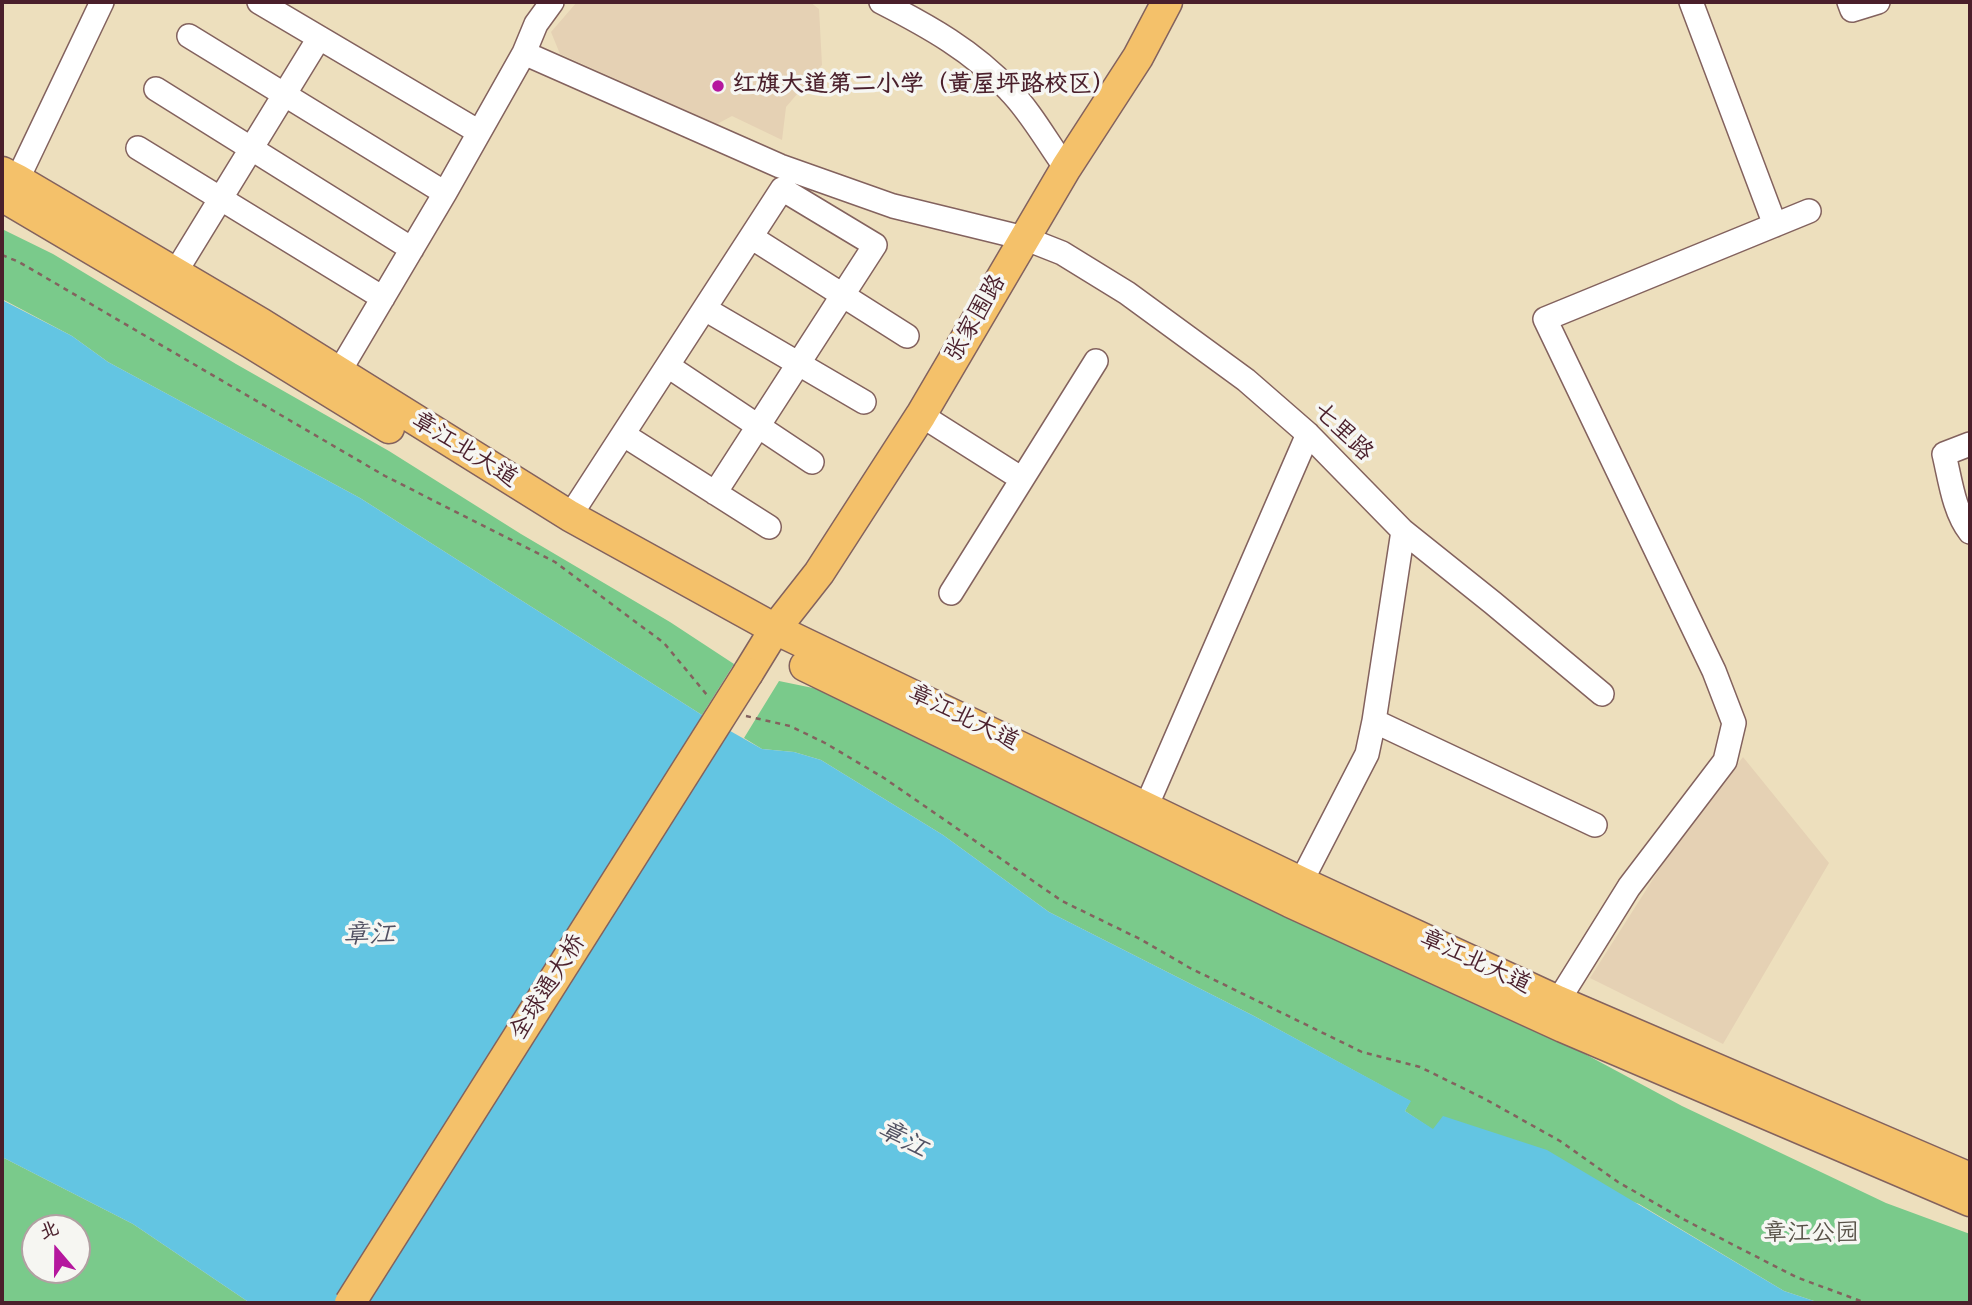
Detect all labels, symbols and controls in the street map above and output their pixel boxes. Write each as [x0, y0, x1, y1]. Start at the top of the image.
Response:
place label: 红旗大道第二小学（黄屋坪路校区） [732, 72, 1116, 100]
marker: 红旗大道第二小学（黄屋坪路校区） [710, 78, 726, 94]
street label: 张家围路 [941, 270, 1013, 368]
street label: 七里路 [1306, 398, 1378, 468]
street label: 章江北大道 [405, 407, 523, 495]
street label: 章江北大道 [903, 680, 1023, 758]
water label: 章江 [343, 921, 395, 953]
street label: 章江北大道 [1415, 925, 1535, 1001]
street label: 全球通大桥 [505, 929, 593, 1047]
water label: 章江 [872, 1115, 932, 1167]
north arrow [21, 1214, 91, 1284]
text: 北 [36, 1216, 63, 1246]
park label: 章江公园 [1763, 1221, 1859, 1249]

